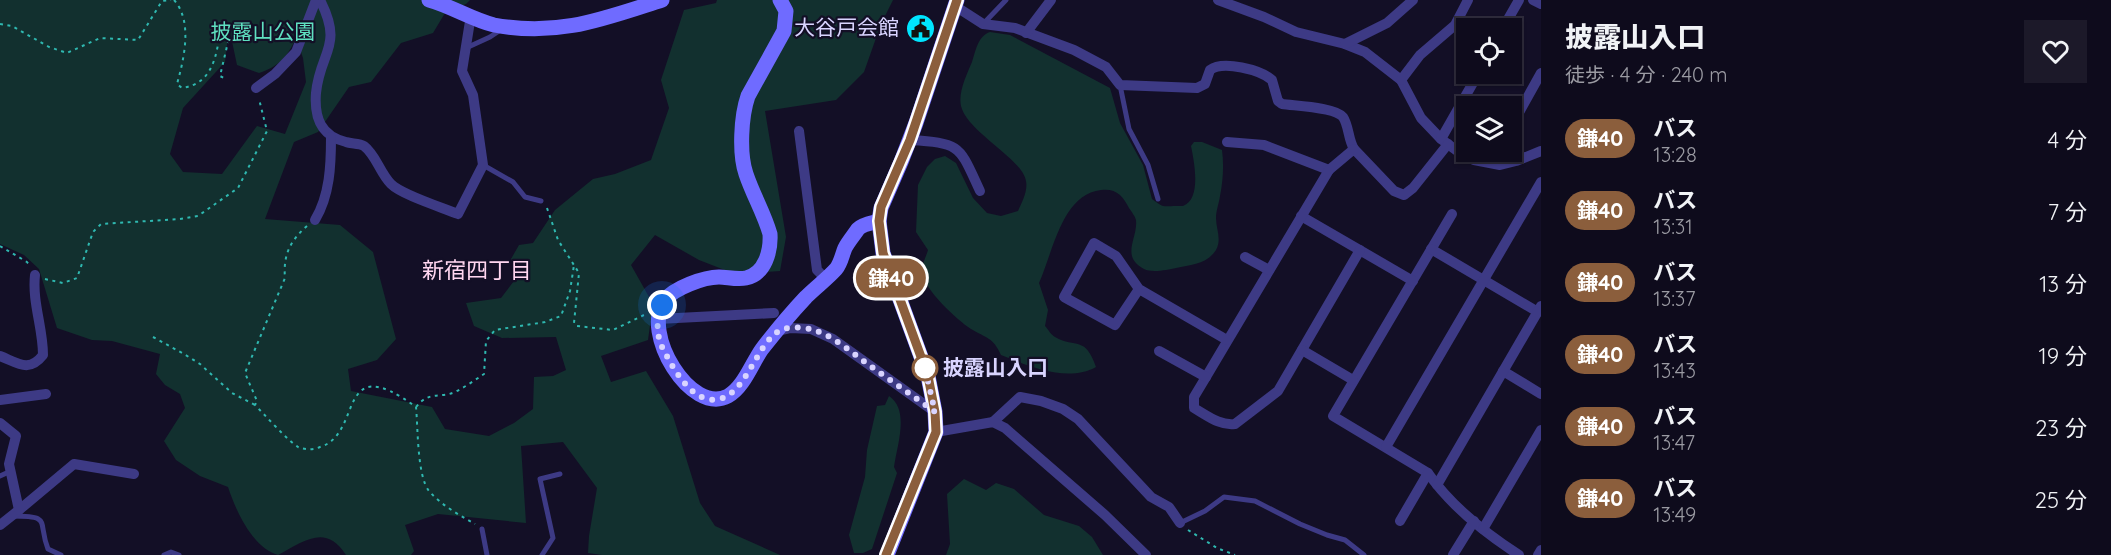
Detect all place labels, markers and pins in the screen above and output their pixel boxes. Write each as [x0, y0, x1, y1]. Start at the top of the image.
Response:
public building icon: 大谷戸会館 [904, 12, 936, 44]
place label: 大谷戸会館 [794, 14, 899, 40]
place label: 披露山入口 [943, 354, 1048, 380]
marker: 披露山入口 [912, 355, 938, 381]

